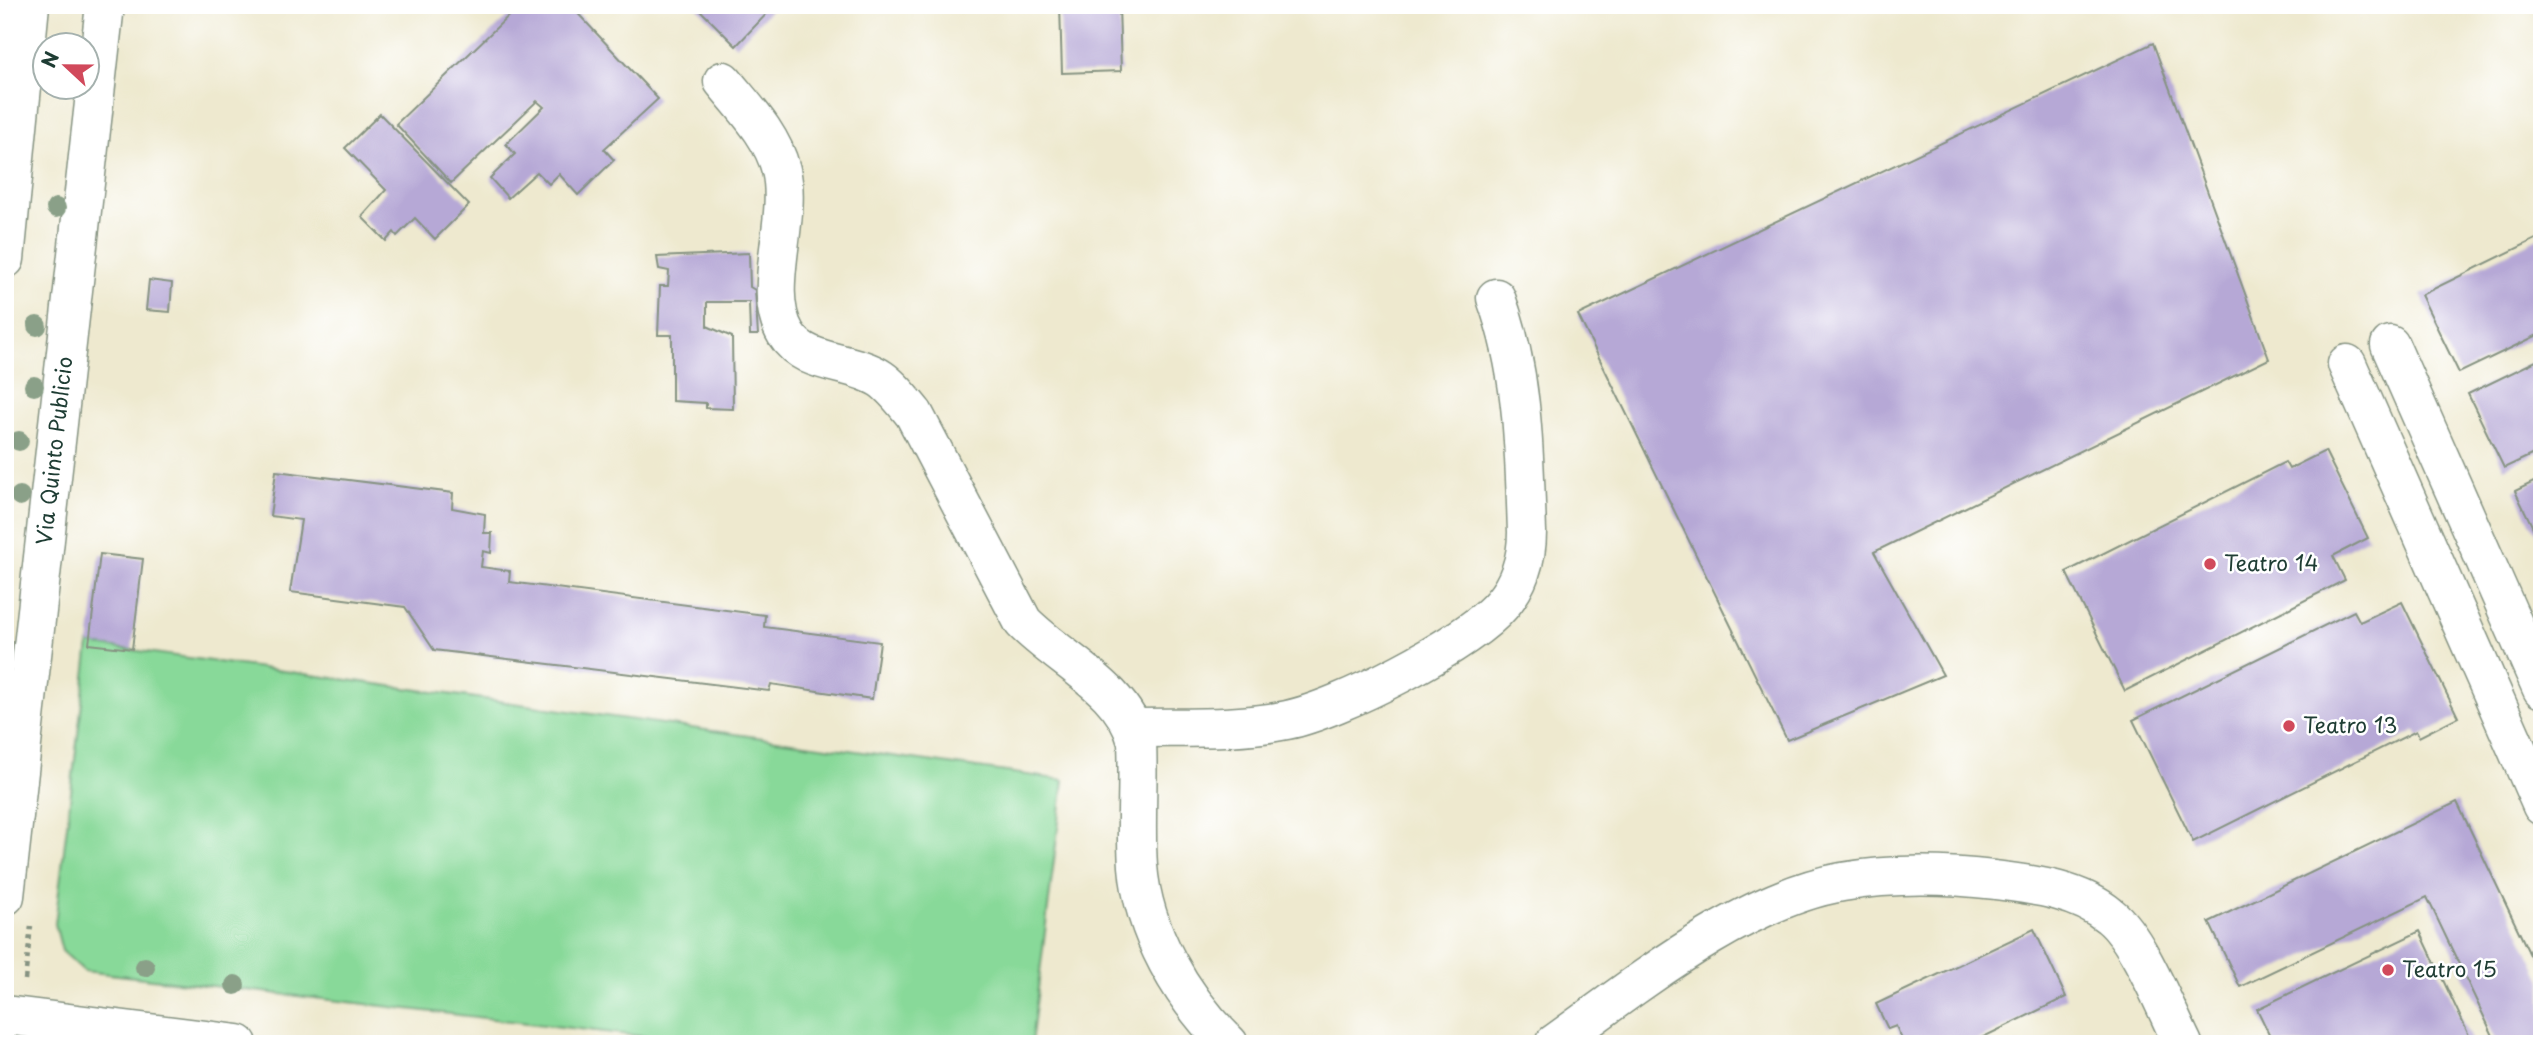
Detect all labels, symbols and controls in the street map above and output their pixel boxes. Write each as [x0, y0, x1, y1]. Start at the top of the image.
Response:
north arrow [32, 32, 102, 102]
text: N [34, 47, 65, 71]
street label: Via Quinto Publicio [27, 355, 79, 546]
place label: Teatro 14 [2224, 546, 2318, 578]
marker: Teatro 14 [2202, 556, 2218, 572]
place label: Teatro 13 [2303, 708, 2397, 740]
marker: Teatro 13 [2281, 718, 2297, 734]
place label: Teatro 15 [2402, 952, 2497, 984]
marker: Teatro 15 [2380, 962, 2396, 978]

